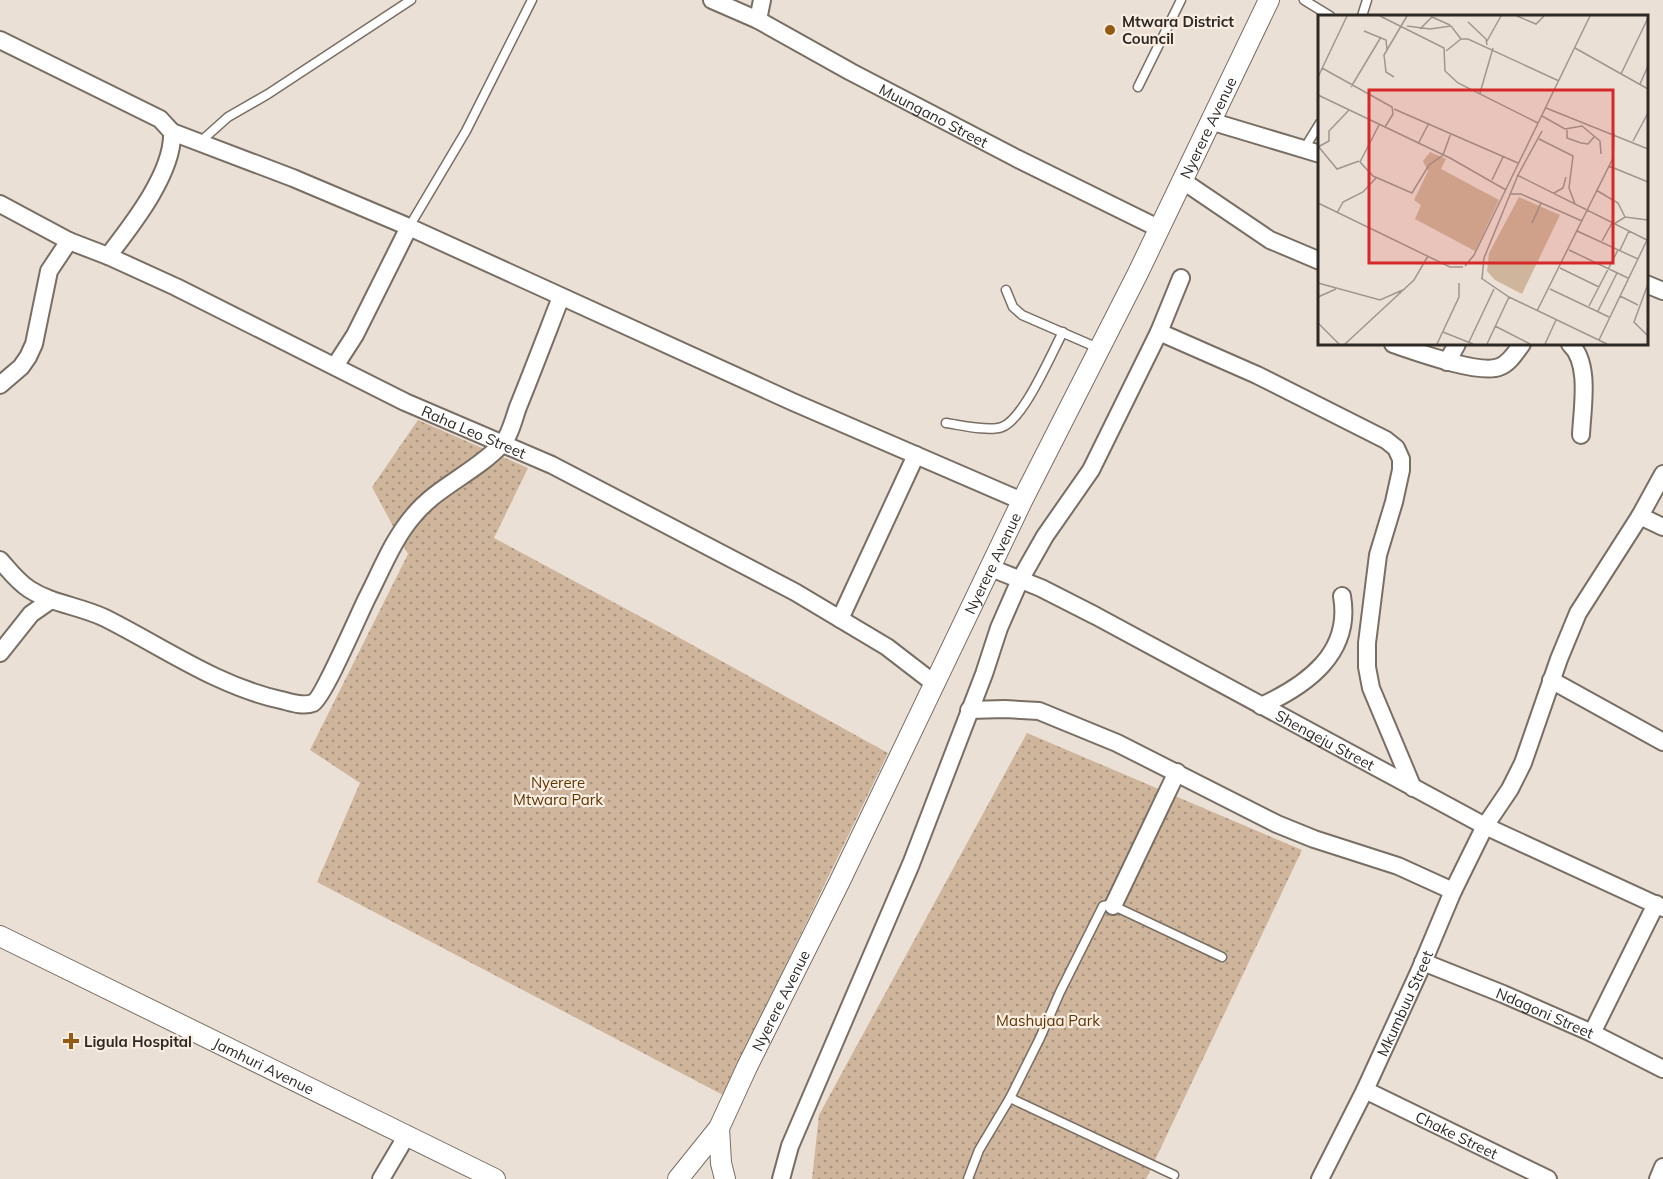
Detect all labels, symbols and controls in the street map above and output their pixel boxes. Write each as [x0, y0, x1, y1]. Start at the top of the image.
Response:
place label: Mtwara District Council [1122, 12, 1234, 48]
inset map [1318, 15, 1648, 345]
marker: Mtwara District Council [1103, 23, 1117, 37]
street label: Nyerere Avenue [1175, 74, 1240, 181]
street label: Muungano Street [876, 79, 991, 151]
street label: Raha Leo Street [419, 401, 529, 462]
street label: Nyerere Avenue [960, 509, 1025, 617]
street label: Shengeju Street [1272, 705, 1378, 774]
park label: Nyerere Mtwara Park [513, 773, 603, 809]
street label: Nyerere Avenue [747, 947, 814, 1054]
street label: Mkumbuu Street [1372, 947, 1437, 1059]
street label: Ndagoni Street [1493, 983, 1597, 1042]
park label: Mashujaa Park [996, 1011, 1100, 1030]
marker: Ligula Hospital [62, 1032, 80, 1050]
place label: Ligula Hospital [84, 1032, 192, 1051]
street label: Jamhuri Avenue [210, 1033, 317, 1098]
street label: Chake Street [1412, 1107, 1501, 1163]

